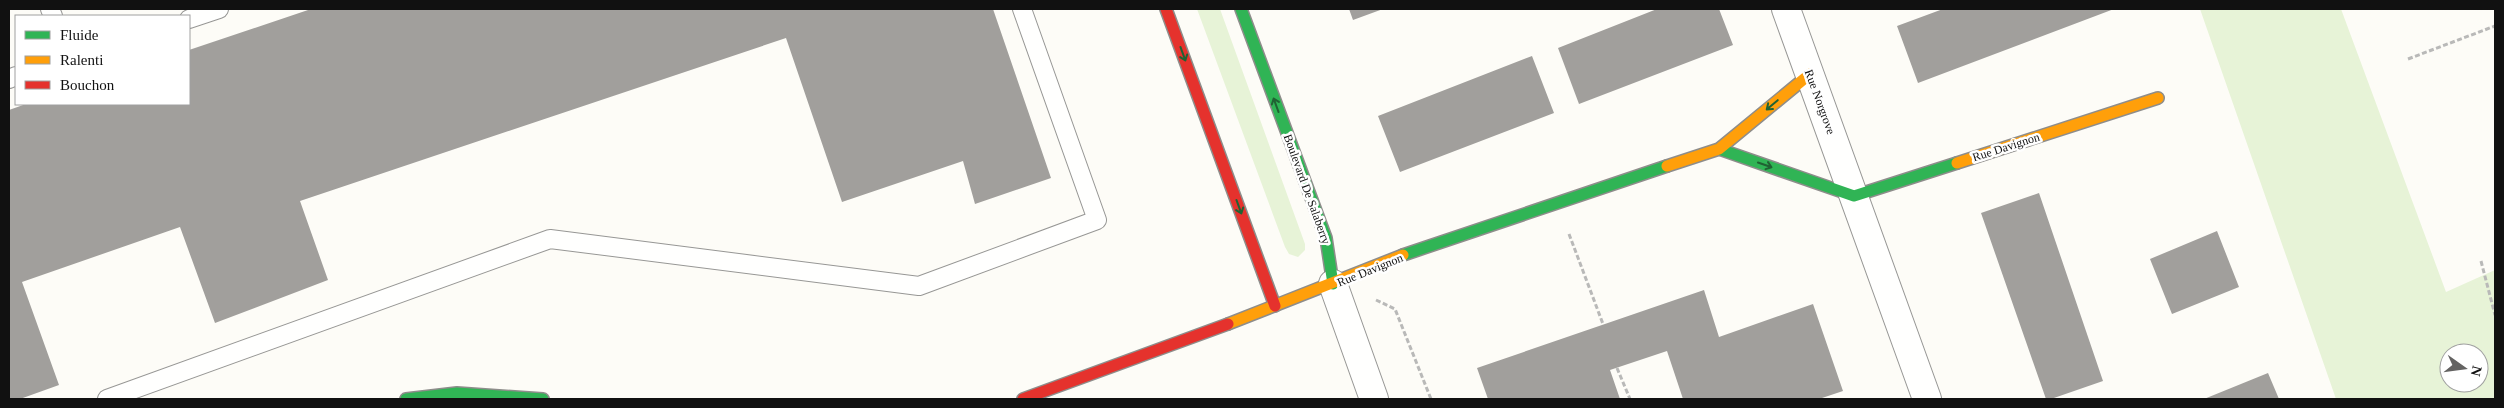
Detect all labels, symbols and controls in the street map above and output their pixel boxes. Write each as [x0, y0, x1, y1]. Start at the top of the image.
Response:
legend [15, 15, 190, 105]
text: Fluide [60, 27, 99, 43]
one-way arrow [1179, 46, 1188, 62]
text: Ralenti [60, 52, 103, 68]
street label: Rue Norgrove [1802, 68, 1838, 136]
text: Bouchon [60, 77, 115, 93]
one-way arrow [1271, 98, 1280, 113]
one-way arrow [1766, 99, 1779, 111]
street label: Rue Davignon [1971, 130, 2041, 164]
street label: Boulevard De Salaberry [1281, 132, 1333, 246]
one-way arrow [1757, 161, 1773, 170]
one-way arrow [1235, 199, 1244, 214]
street label: Rue Davignon [1335, 250, 1405, 290]
north arrow [2439, 343, 2489, 393]
text: N [2468, 364, 2485, 378]

